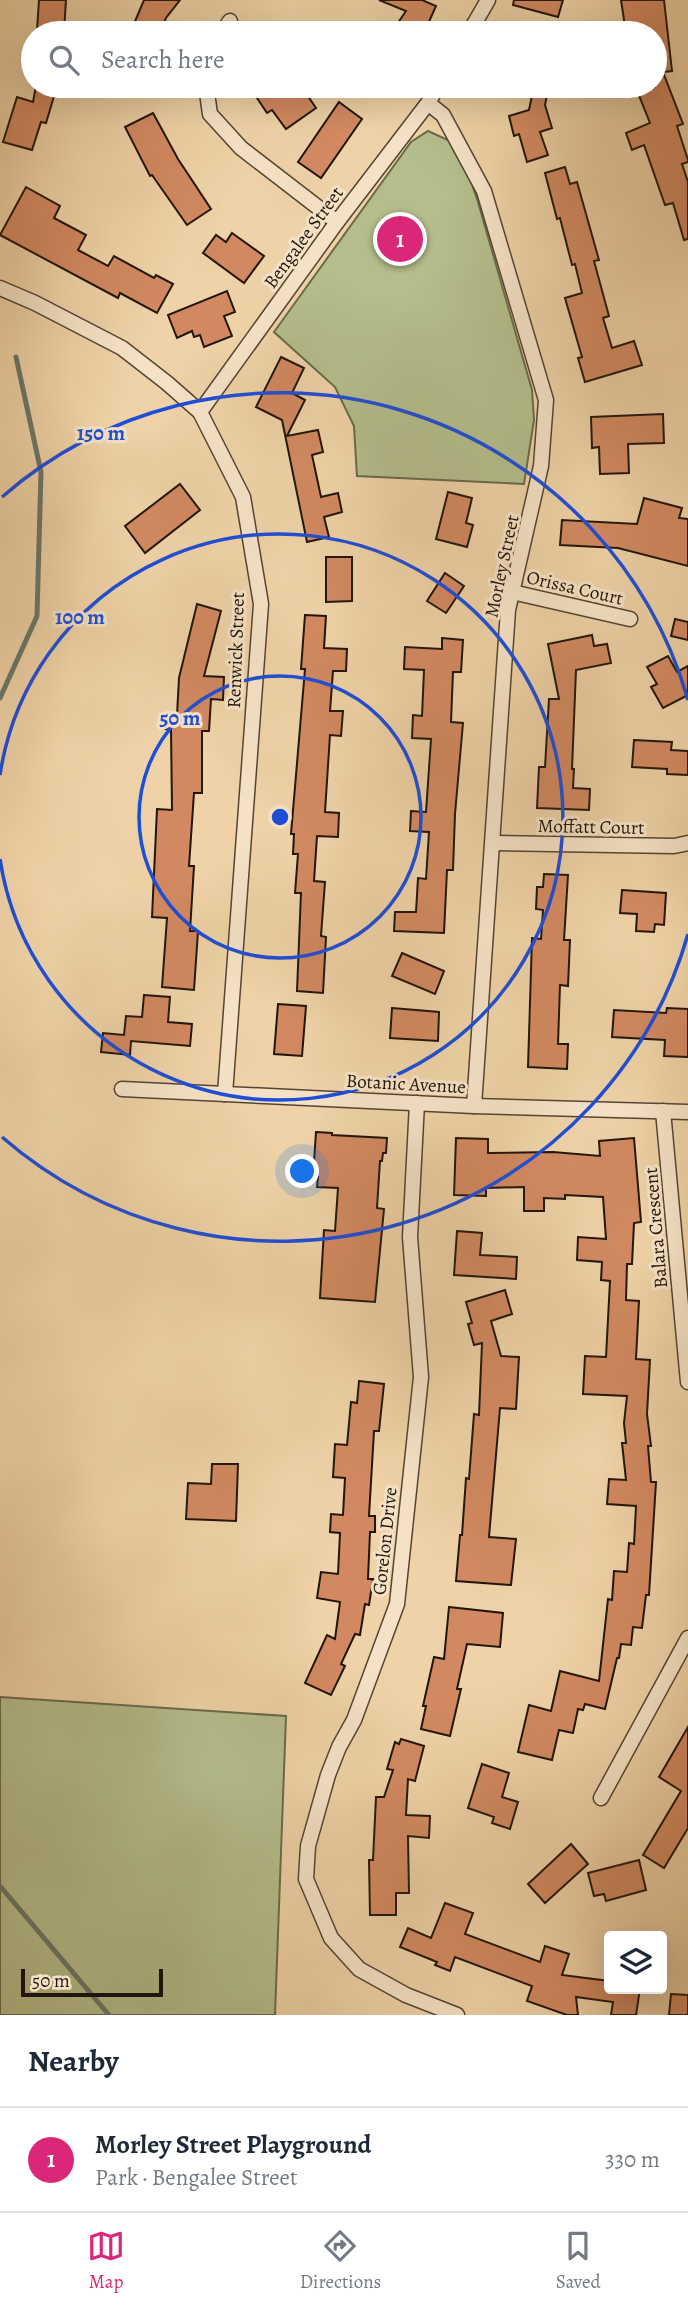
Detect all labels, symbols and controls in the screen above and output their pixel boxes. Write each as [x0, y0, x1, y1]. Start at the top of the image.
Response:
search box [21, 21, 667, 98]
icon: search [45, 41, 83, 79]
text: Search here [101, 42, 225, 77]
street label: Bengalee Street [258, 181, 350, 294]
pin: 1 [377, 213, 423, 265]
text: 150 m [77, 419, 126, 447]
street label: Morley Street [478, 512, 526, 620]
street label: Orissa Court [524, 564, 626, 612]
street label: Renwick Street [221, 591, 251, 709]
text: 100 m [55, 603, 105, 631]
text: 50 m [160, 704, 201, 732]
centre of rings [268, 805, 292, 829]
street label: Moffatt Court [537, 813, 645, 841]
street label: Botanic Avenue [345, 1068, 467, 1100]
your location [285, 1154, 319, 1188]
street label: Balara Crescent [638, 1166, 674, 1289]
street label: Gorelon Drive [366, 1486, 404, 1596]
map controls [604, 1931, 667, 1994]
button: layers [604, 1931, 667, 1994]
scale bar [21, 1966, 163, 1998]
text: 50 m [32, 1968, 70, 1994]
text: Nearby [28, 2041, 119, 2081]
text: Morley Street Playground [95, 2127, 372, 2162]
text: 1 [47, 2144, 55, 2175]
text: 330 m [605, 2144, 660, 2175]
text: Park · Bengalee Street [95, 2162, 298, 2193]
tab: Map [87, 2227, 125, 2295]
tab: Directions [300, 2227, 381, 2295]
tab: Saved [556, 2227, 601, 2295]

